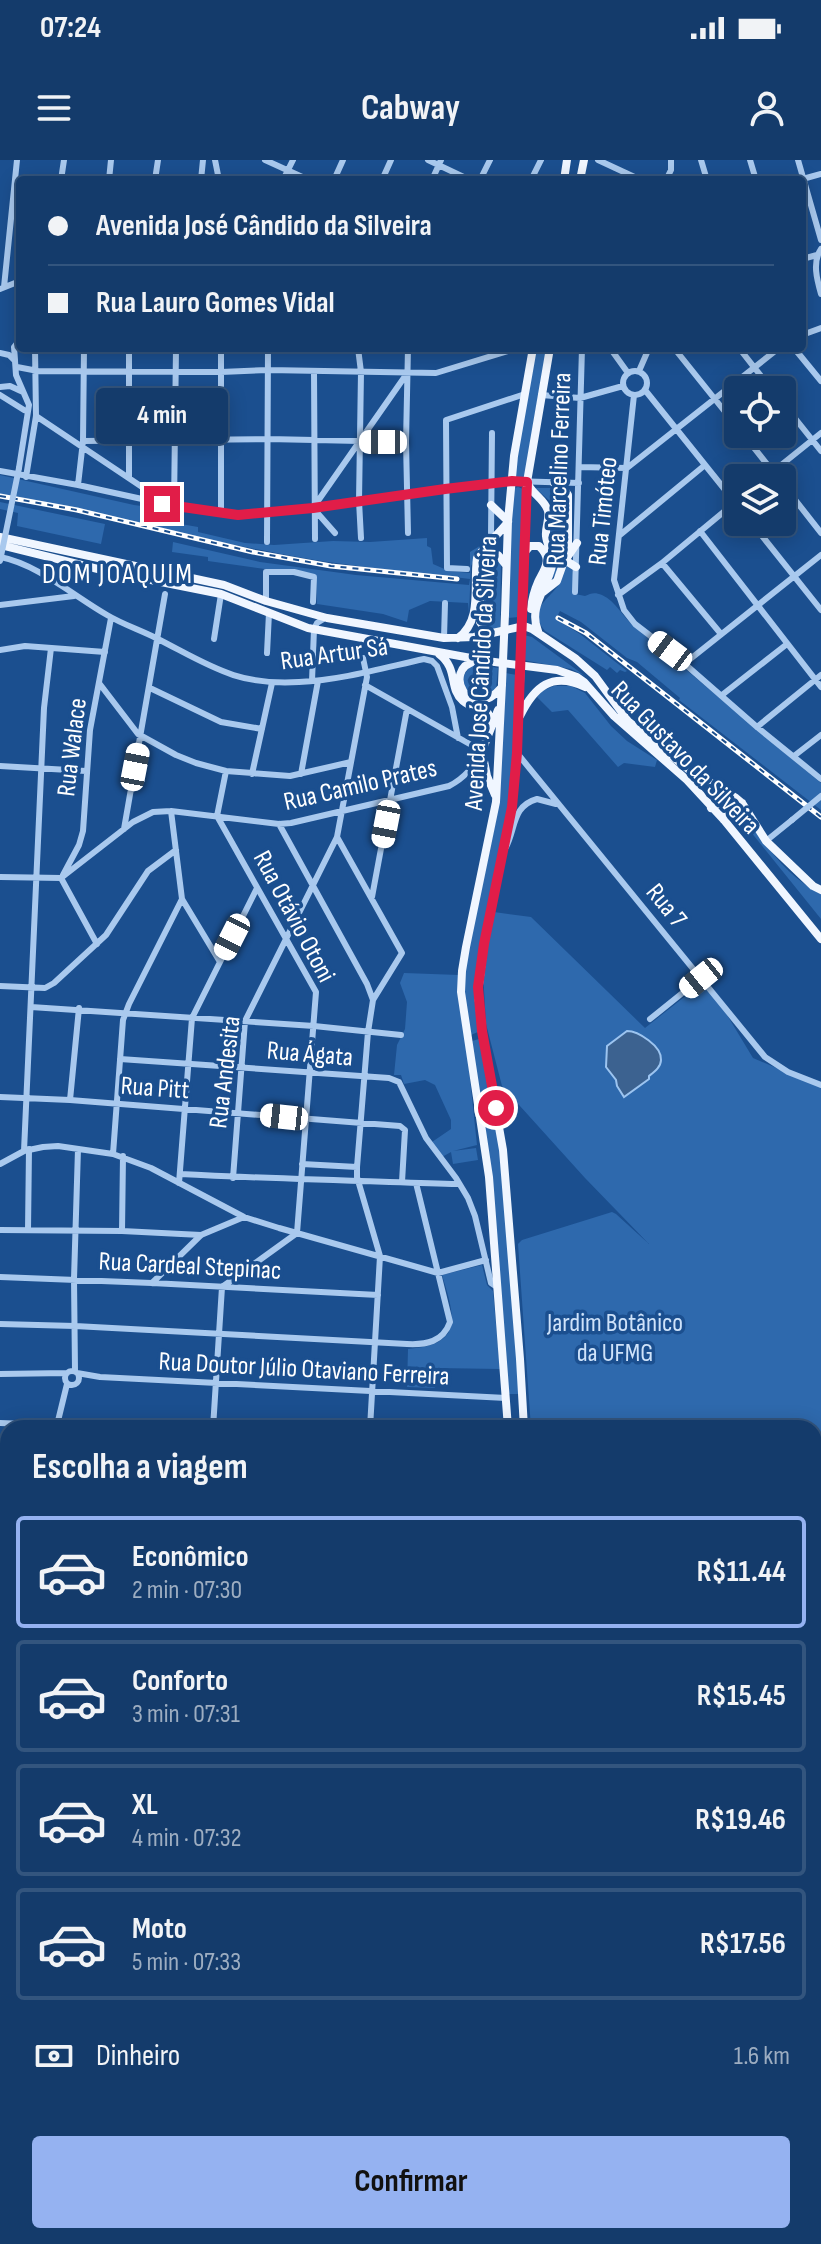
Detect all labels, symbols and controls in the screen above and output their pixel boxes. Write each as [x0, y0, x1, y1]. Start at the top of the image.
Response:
text: 07:24 [40, 10, 101, 46]
icon: menu [32, 86, 76, 130]
icon: person [745, 86, 789, 130]
text: Cabway [361, 87, 460, 130]
text: Avenida José Cândido da Silveira [96, 208, 432, 244]
text: Rua Lauro Gomes Vidal [96, 285, 335, 321]
street label: Rua Marcelino Ferreira [541, 372, 578, 566]
map controls [724, 376, 796, 536]
button: locate [724, 376, 796, 448]
callout: 4 min [96, 388, 228, 444]
text: 4 min [137, 400, 187, 431]
car [359, 430, 407, 454]
street label: Rua Timóteo [582, 455, 625, 567]
button: layers [724, 464, 796, 536]
route end [144, 486, 180, 522]
street label: Avenida José Cândido da Silveira [459, 535, 504, 812]
district label: DOM JOAQUIM [42, 558, 194, 591]
car [644, 627, 696, 675]
street label: Rua Artur Sá [279, 632, 390, 677]
street label: Rua Gustavo da Silveira [604, 675, 766, 841]
street label: Rua Walace [51, 696, 94, 798]
car [119, 741, 151, 793]
street label: Rua Camilo Prates [281, 753, 440, 818]
car [370, 798, 402, 850]
street label: Rua Otávio Otoni [246, 846, 341, 988]
street label: Rua 7 [639, 878, 693, 935]
car [210, 910, 254, 964]
car [675, 954, 727, 1002]
street label: Rua Andesita [203, 1014, 248, 1130]
street label: Rua Ágata [265, 1035, 354, 1074]
street label: Rua Pitt [120, 1071, 190, 1106]
route start [478, 1090, 514, 1126]
car [259, 1103, 309, 1131]
street label: Rua Cardeal Stepinac [98, 1246, 282, 1287]
park label: Jardim Botânico da UFMG [546, 1308, 683, 1369]
street label: Rua Doutor Júlio Otaviano Ferreira [158, 1346, 450, 1393]
text: Escolha a viagem [32, 1446, 248, 1489]
icon: car [36, 1536, 108, 1608]
text: Econômico [132, 1539, 249, 1575]
text: R$11.44 [697, 1554, 786, 1590]
text: 2 min · 07:30 [132, 1575, 242, 1606]
icon: car [36, 1660, 108, 1732]
text: Conforto [132, 1663, 228, 1699]
text: R$15.45 [697, 1678, 786, 1714]
text: 3 min · 07:31 [132, 1699, 240, 1730]
icon: car [36, 1784, 108, 1856]
text: XL [132, 1787, 158, 1823]
text: R$19.46 [695, 1802, 786, 1838]
text: 4 min · 07:32 [132, 1823, 241, 1854]
icon: car [36, 1908, 108, 1980]
text: Moto [132, 1911, 187, 1947]
text: R$17.56 [700, 1926, 786, 1962]
text: 5 min · 07:33 [132, 1947, 241, 1978]
icon: cash [32, 2034, 76, 2078]
text: Dinheiro [96, 2038, 180, 2074]
text: 1.6 km [734, 2041, 790, 2072]
button: Confirmar [32, 2136, 790, 2228]

